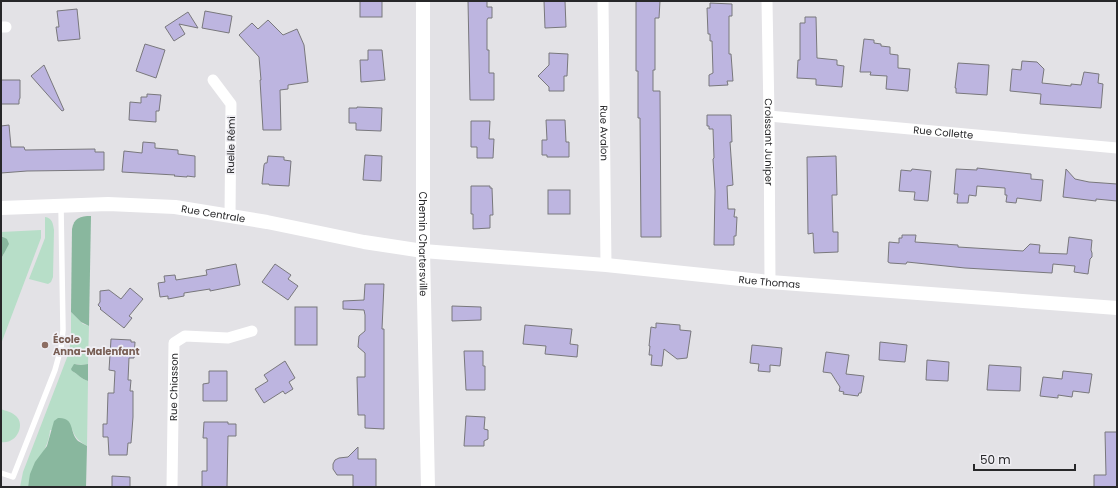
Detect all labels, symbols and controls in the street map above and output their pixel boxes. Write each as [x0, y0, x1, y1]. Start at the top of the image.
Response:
street label: Croissant Juniper [761, 98, 777, 186]
street label: Rue Avalon [597, 105, 612, 161]
street label: Ruelle Rémi [223, 116, 239, 174]
street label: Rue Collette [913, 122, 974, 142]
street label: Chemin Chartersville [415, 192, 431, 297]
street label: Rue Centrale [180, 201, 246, 226]
street label: Rue Thomas [738, 271, 801, 292]
place label: École Anna-Malenfant [53, 332, 139, 359]
marker: École Anna-Malenfant [40, 340, 50, 350]
street label: Rue Chiasson [165, 353, 181, 421]
scale bar [974, 446, 1075, 472]
text: 50 m [980, 451, 1011, 468]

